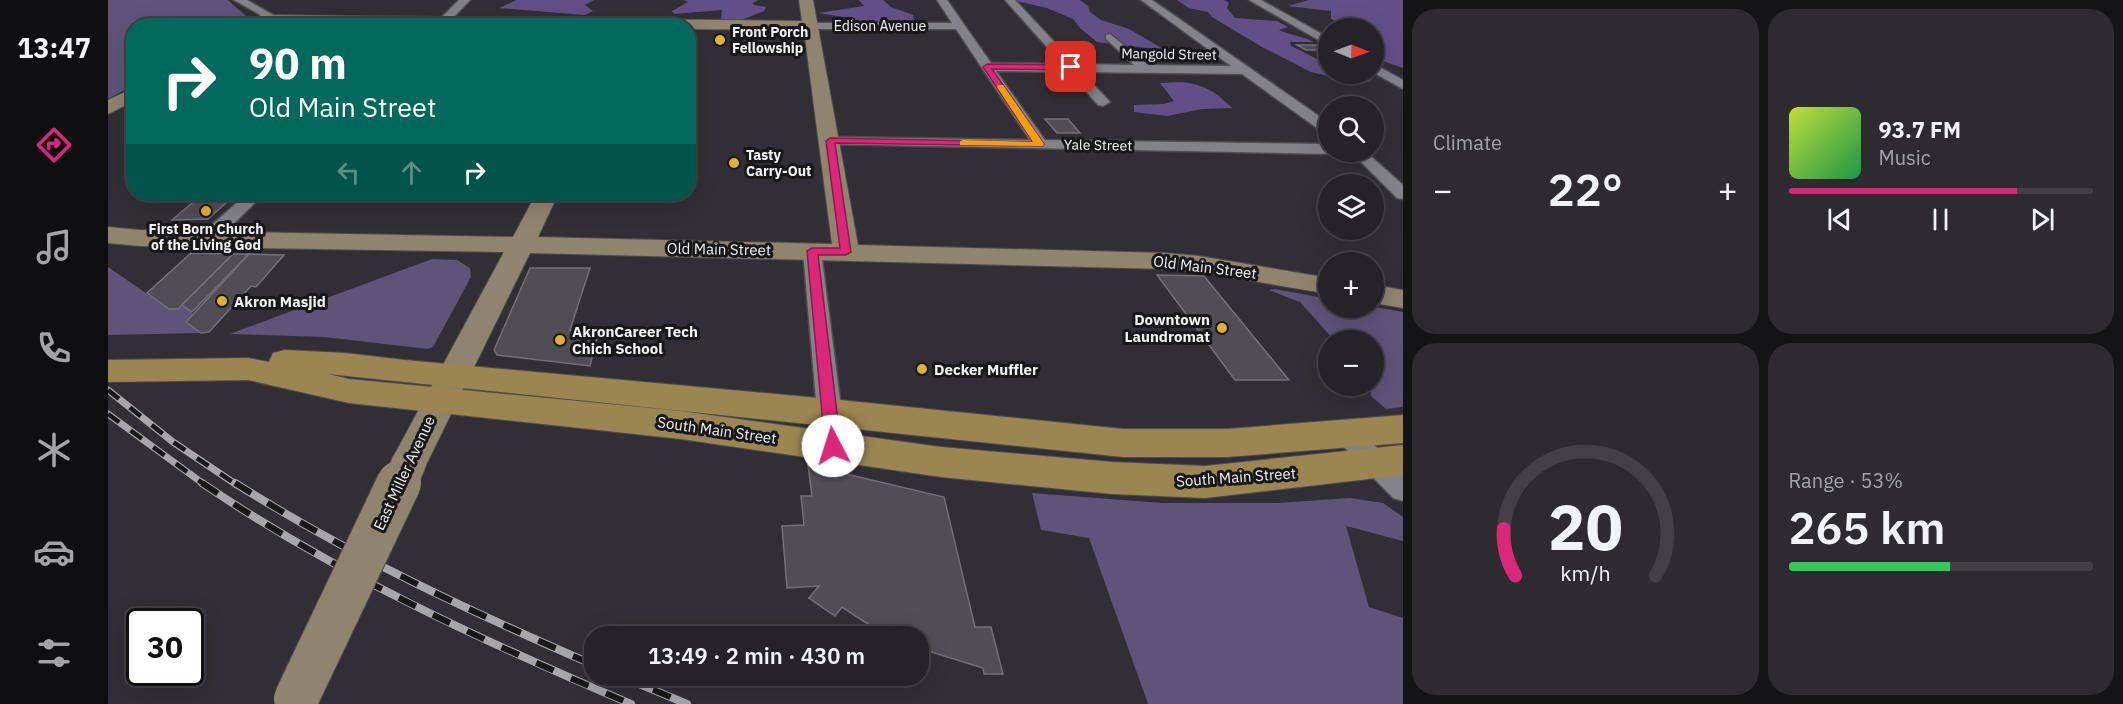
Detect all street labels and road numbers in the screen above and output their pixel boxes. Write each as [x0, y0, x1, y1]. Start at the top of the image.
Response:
street label: Edison Avenue [834, 17, 926, 35]
street label: Mangold Street [1121, 44, 1217, 64]
street label: Yale Street [1064, 135, 1132, 155]
street label: Old Main Street [667, 239, 771, 259]
street label: Old Main Street [1152, 251, 1258, 283]
street label: South Main Street [656, 412, 778, 448]
street label: East Miller Avenue [369, 413, 439, 533]
street label: South Main Street [1175, 463, 1297, 491]

